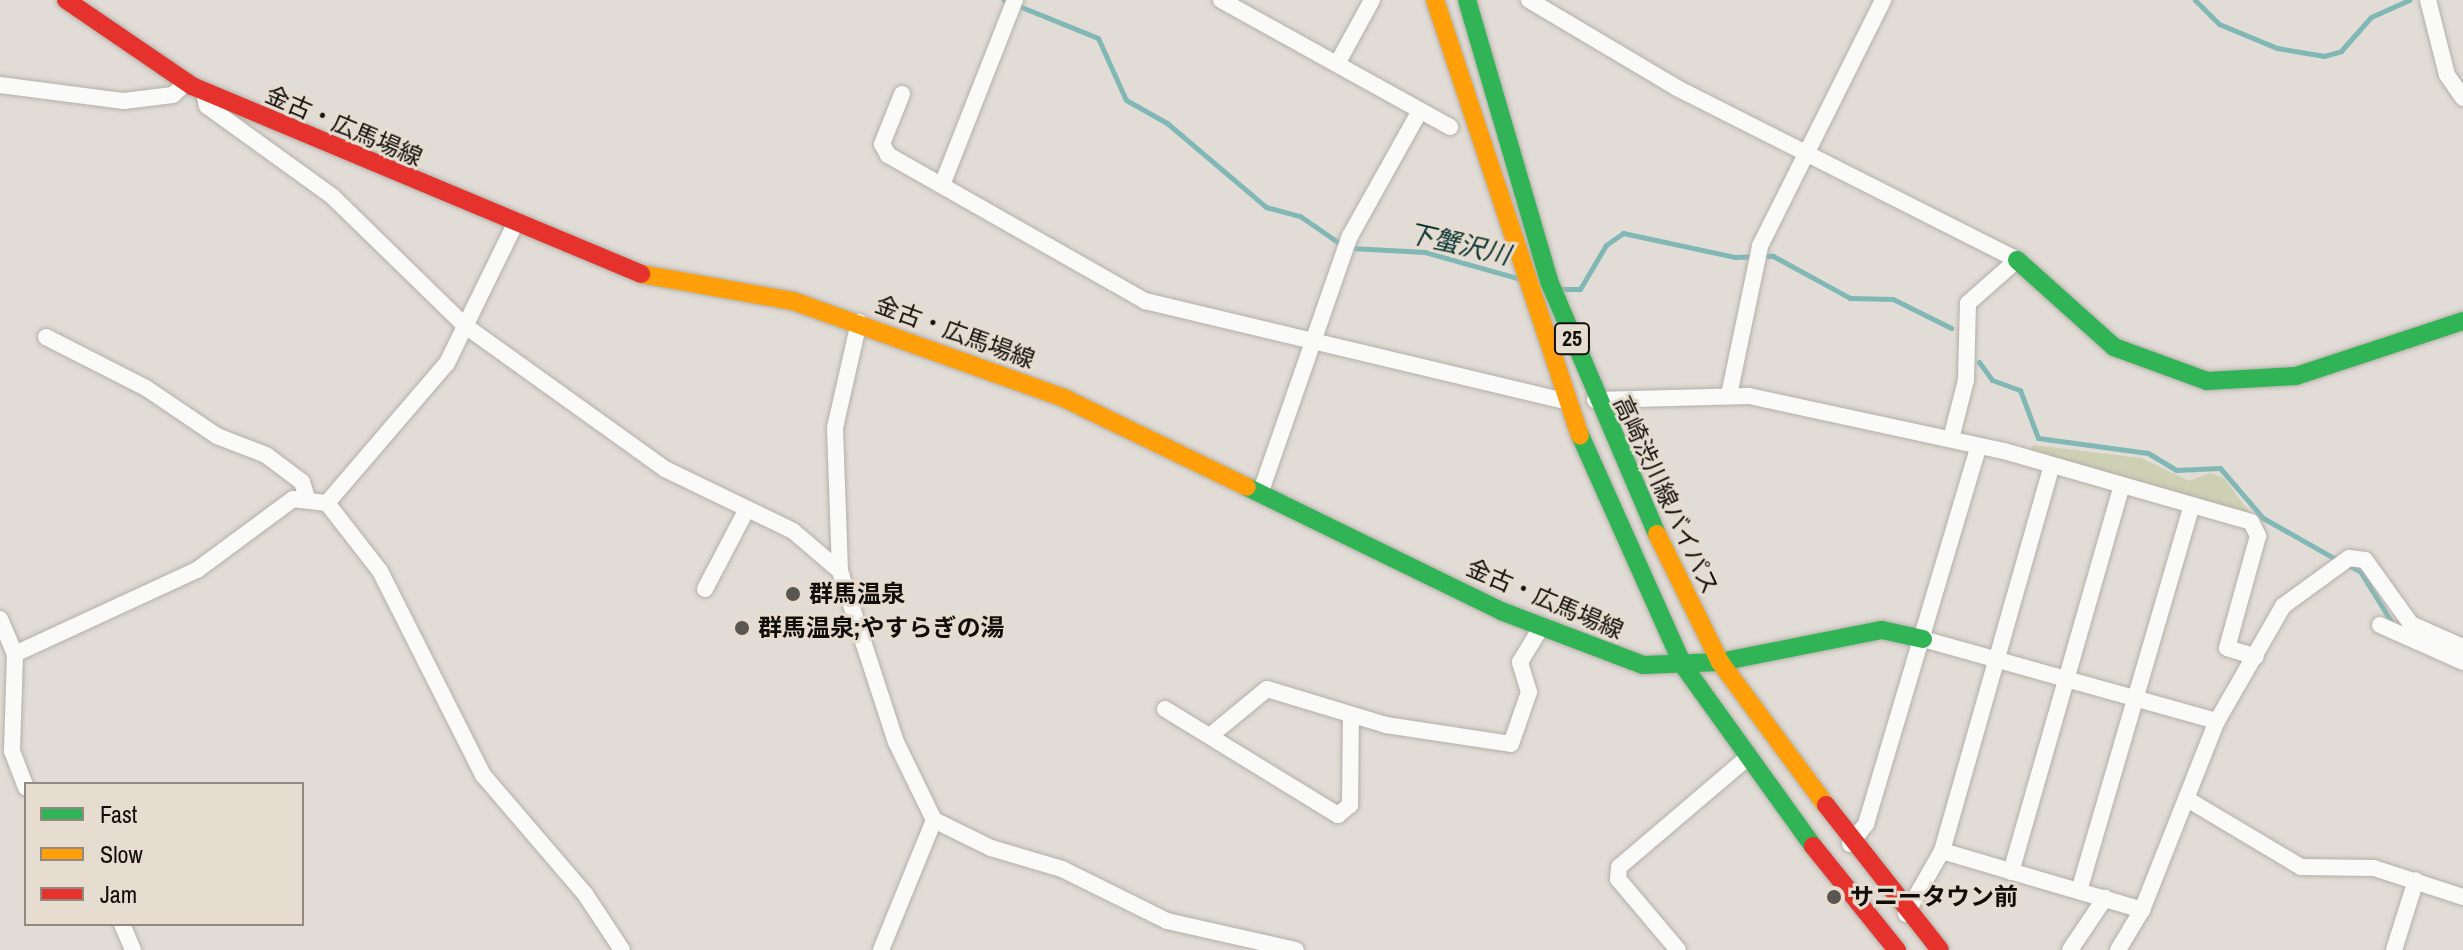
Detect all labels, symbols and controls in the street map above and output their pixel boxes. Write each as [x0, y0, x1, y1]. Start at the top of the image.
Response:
street label: 金古・広馬場線 [261, 80, 427, 172]
water label: 下蟹沢川 [1405, 217, 1513, 271]
street label: 金古・広馬場線 [871, 290, 1039, 374]
road number: 25 [1552, 321, 1592, 357]
street label: 高崎渋川線バイパス [1607, 391, 1725, 599]
street label: 金古・広馬場線 [1462, 553, 1628, 645]
place label: 群馬温泉 [809, 580, 905, 608]
marker: 群馬温泉 [784, 585, 802, 603]
place label: 群馬温泉;やすらぎの湯 [758, 614, 1005, 642]
marker: 群馬温泉;やすらぎの湯 [733, 619, 751, 637]
legend [24, 782, 304, 926]
text: Fast [100, 798, 137, 830]
text: Slow [100, 838, 143, 870]
text: Jam [100, 878, 137, 910]
place label: サニータウン前 [1850, 883, 2018, 911]
marker: サニータウン前 [1825, 888, 1843, 906]

